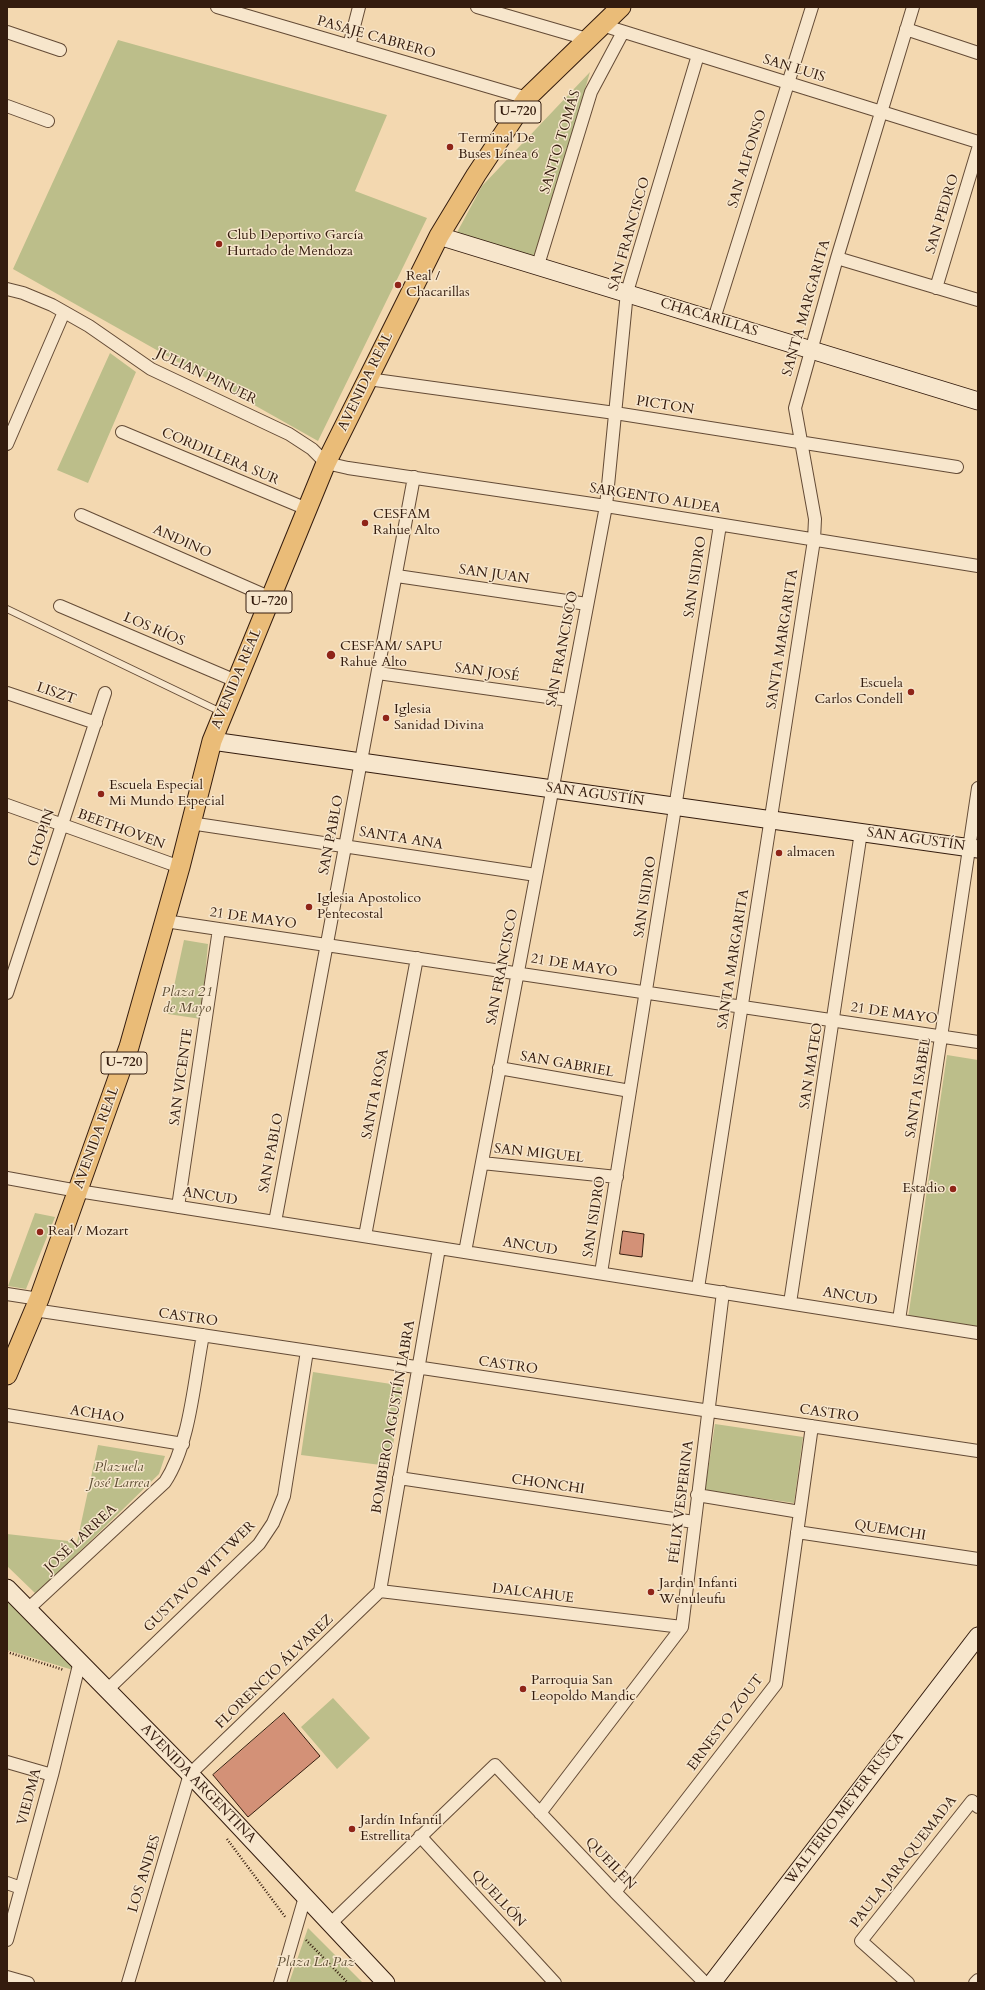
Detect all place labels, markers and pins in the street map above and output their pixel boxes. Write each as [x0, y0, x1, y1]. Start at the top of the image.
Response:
place label: Terminal De Buses Línea 6 [458, 131, 538, 164]
marker: Terminal De Buses Línea 6 [445, 142, 455, 152]
place label: Club Deportivo García Hurtado de Mendoza [227, 228, 363, 260]
marker: Club Deportivo García Hurtado de Mendoza [214, 239, 224, 249]
place label: Real / Chacarillas [406, 269, 470, 302]
marker: Real / Chacarillas [393, 280, 403, 290]
place label: CESFAM Rahue Alto [373, 507, 440, 540]
marker: CESFAM Rahue Alto [360, 518, 370, 528]
place label: CESFAM/ SAPU Rahue Alto [340, 639, 442, 672]
marker: CESFAM/ SAPU Rahue Alto [325, 649, 337, 661]
place label: Escuela Carlos Condell [814, 676, 903, 708]
marker: Escuela Carlos Condell [906, 687, 916, 697]
place label: Iglesia Sanidad Divina [394, 702, 484, 734]
marker: Iglesia Sanidad Divina [381, 713, 391, 723]
place label: Escuela Especial Mi Mundo Especial [109, 778, 225, 810]
marker: Escuela Especial Mi Mundo Especial [96, 789, 106, 799]
place label: almacen [787, 845, 835, 861]
marker: almacen [774, 848, 784, 858]
place label: Iglesia Apostolico Pentecostal [317, 891, 421, 924]
marker: Iglesia Apostolico Pentecostal [304, 902, 314, 912]
place label: Estadio [902, 1181, 945, 1197]
marker: Estadio [948, 1184, 958, 1194]
place label: Real / Mozart [48, 1224, 128, 1240]
marker: Real / Mozart [35, 1227, 45, 1237]
place label: Jardin Infanti Wenuleufu [659, 1576, 737, 1608]
marker: Jardin Infanti Wenuleufu [646, 1587, 656, 1597]
place label: Parroquia San Leopoldo Mandic [531, 1673, 636, 1706]
marker: Parroquia San Leopoldo Mandic [518, 1684, 528, 1694]
place label: Jardín Infantil Estrellita [360, 1813, 442, 1846]
marker: Jardín Infantil Estrellita [347, 1824, 357, 1834]

